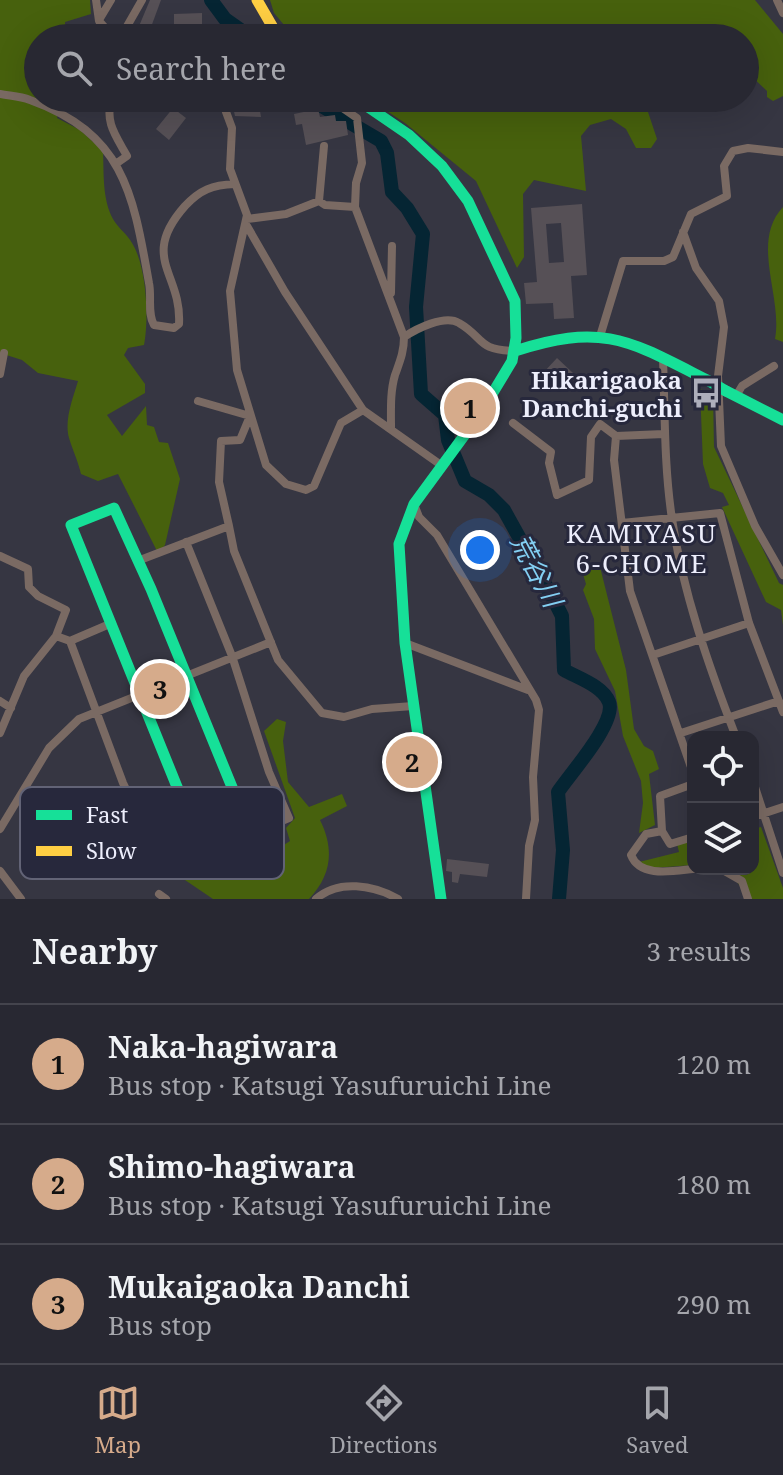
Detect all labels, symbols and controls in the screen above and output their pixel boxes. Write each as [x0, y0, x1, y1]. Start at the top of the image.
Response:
search box [24, 24, 759, 112]
icon: search [52, 46, 96, 90]
text: Search here [116, 48, 286, 89]
place label: Hikarigaoka Danchi-guchi [522, 363, 683, 424]
bus stop icon: Hikarigaoka Danchi-guchi [689, 376, 723, 410]
pin: 1 [444, 378, 496, 438]
district label: KAMIYASU 6-CHOME [566, 515, 718, 581]
water label: 荒谷川 [503, 527, 573, 616]
your location [460, 530, 500, 570]
pin: 3 [134, 659, 186, 719]
map controls [687, 731, 759, 875]
button: locate [687, 731, 759, 803]
pin: 2 [386, 732, 438, 792]
legend [20, 787, 284, 879]
text: Fast [86, 799, 128, 829]
button: layers [687, 803, 759, 875]
text: Slow [86, 835, 136, 865]
text: Nearby [32, 928, 158, 974]
text: 3 results [646, 933, 751, 969]
text: Naka-hagiwara [108, 1026, 338, 1067]
text: 1 [51, 1046, 65, 1082]
text: 120 m [676, 1046, 751, 1082]
text: Bus stop · Katsugi Yasufuruichi Line [108, 1067, 551, 1103]
text: Shimo-hagiwara [108, 1146, 355, 1187]
text: 2 [51, 1166, 65, 1202]
text: 180 m [676, 1166, 751, 1202]
text: Bus stop · Katsugi Yasufuruichi Line [108, 1187, 551, 1223]
text: Mukaigaoka Danchi [108, 1266, 410, 1307]
text: 3 [51, 1286, 65, 1322]
text: 290 m [676, 1286, 751, 1322]
text: Bus stop [108, 1307, 212, 1343]
tab: Map [94, 1381, 141, 1459]
tab: Directions [330, 1381, 437, 1459]
tab: Saved [626, 1381, 689, 1459]

